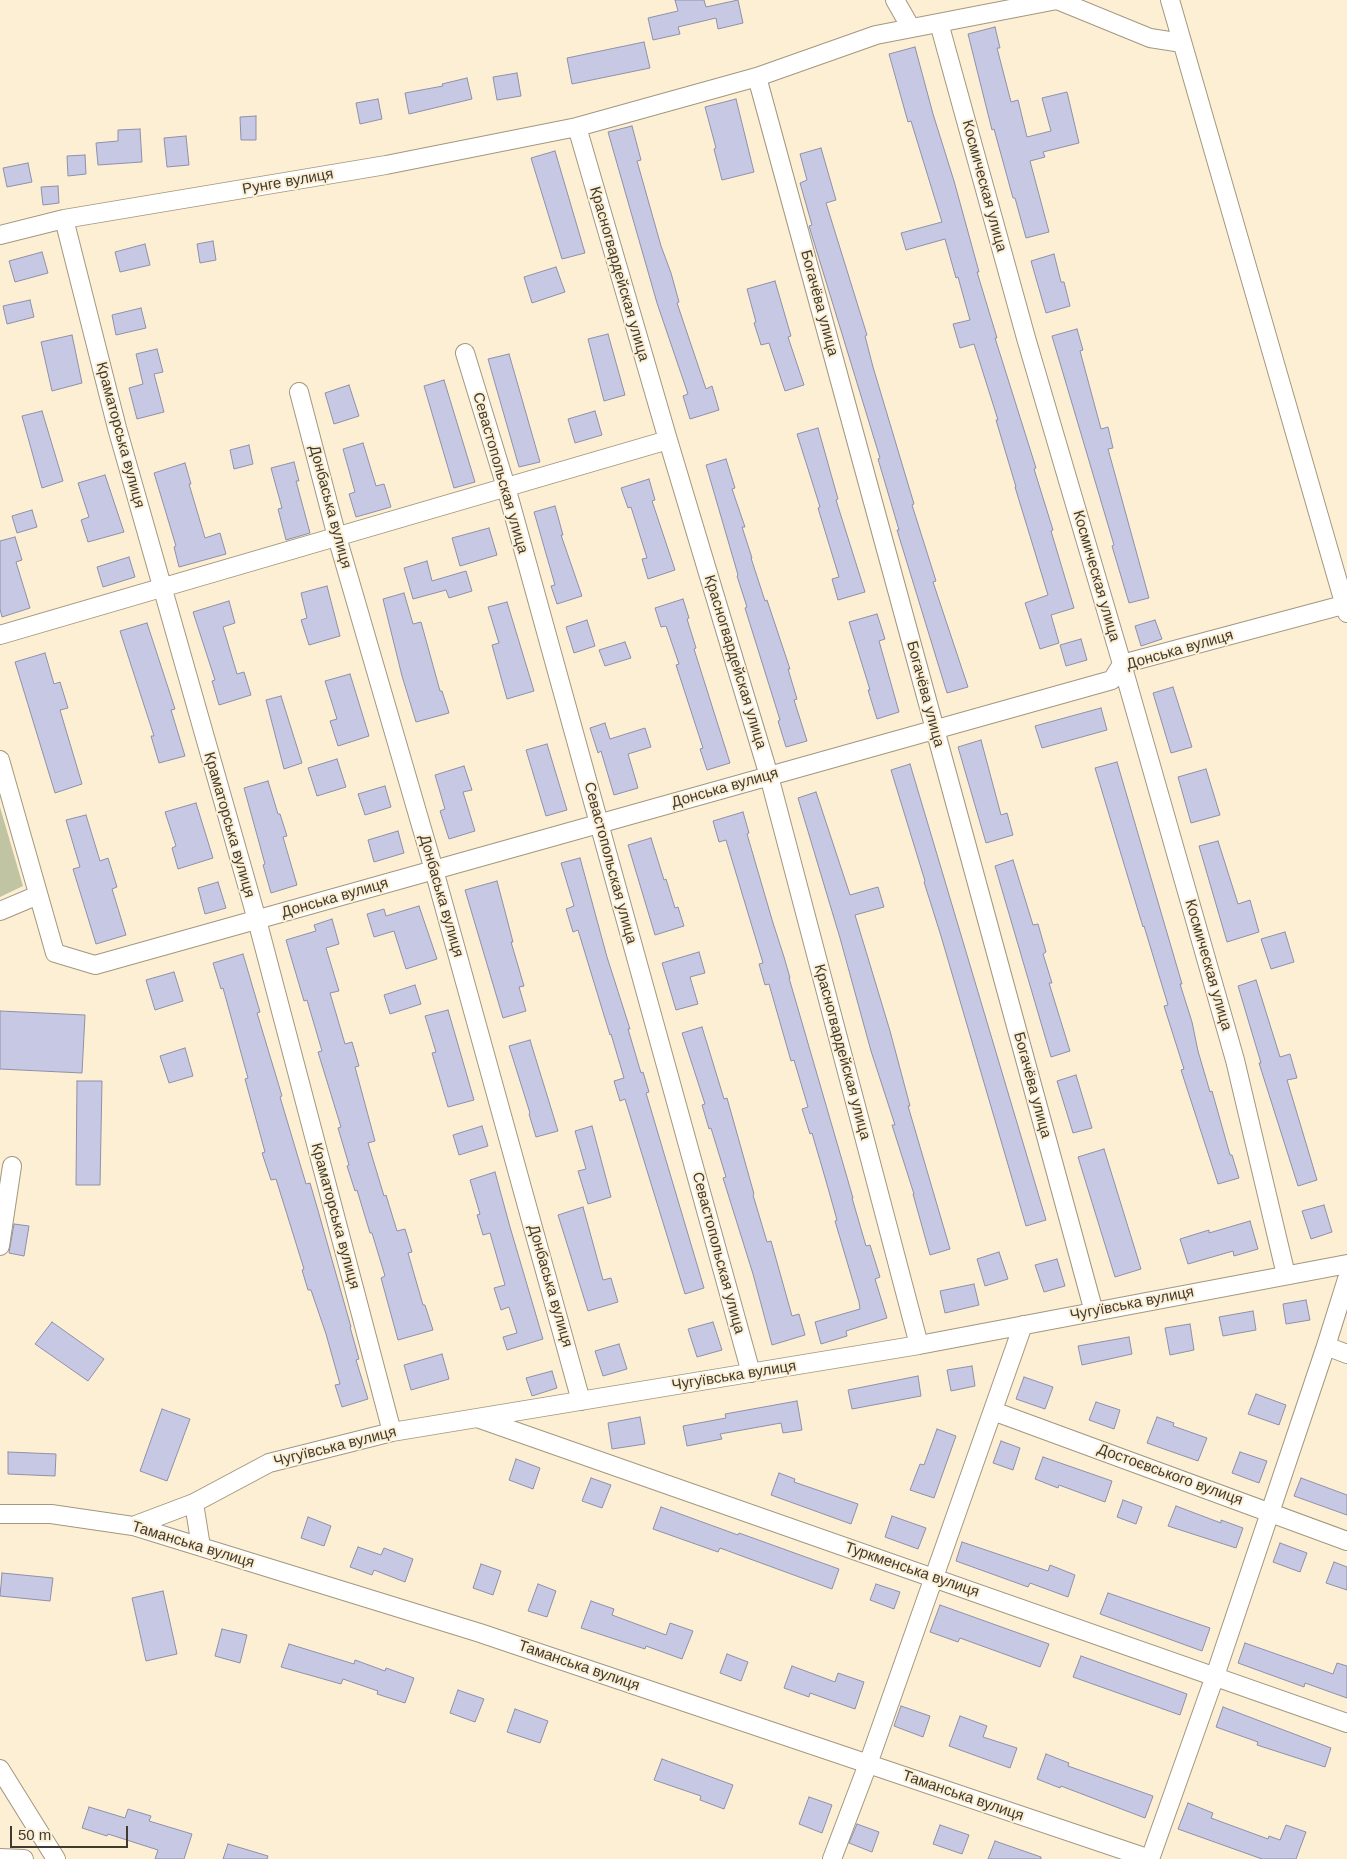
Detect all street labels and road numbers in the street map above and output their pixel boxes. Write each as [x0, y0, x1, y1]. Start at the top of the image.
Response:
street label: Космическая улица [958, 118, 1010, 254]
street label: Рунге вулиця [241, 165, 335, 199]
street label: Красногвардейская улица [585, 185, 653, 363]
street label: Богачёва улица [796, 248, 842, 358]
street label: Краматорська вулиця [92, 360, 148, 510]
street label: Севастопольская улица [468, 390, 532, 556]
street label: Донбаська вулиця [305, 443, 355, 571]
street label: Космическая улица [1069, 508, 1123, 644]
street label: Красногвардейская улица [700, 573, 770, 751]
street label: Донська вулиця [1124, 626, 1236, 674]
street label: Богачёва улица [902, 639, 948, 749]
street label: Краматорська вулиця [200, 750, 258, 900]
street label: Донська вулиця [669, 764, 781, 812]
street label: Севастопольская улица [580, 780, 640, 946]
street label: Донбаська вулиця [415, 833, 467, 959]
street label: Донська вулиця [279, 874, 391, 922]
street label: Космическая улица [1181, 897, 1235, 1033]
street label: Красногвардейская улица [810, 962, 874, 1142]
street label: Богачёва улица [1009, 1030, 1055, 1140]
street label: Краматорська вулиця [307, 1141, 363, 1291]
street label: Севастопольская улица [688, 1170, 748, 1336]
street label: Донбаська вулиця [524, 1223, 576, 1349]
street label: Чугуївська вулиця [1069, 1283, 1195, 1325]
street label: Чугуївська вулиця [670, 1357, 798, 1395]
street label: Чугуївська вулиця [272, 1423, 398, 1471]
street label: Достоєвського вулиця [1095, 1440, 1245, 1510]
street label: Таманська вулиця [130, 1518, 256, 1572]
street label: Туркменська вулиця [842, 1539, 982, 1601]
street label: Таманська вулиця [516, 1637, 642, 1695]
street label: Таманська вулиця [900, 1767, 1026, 1825]

